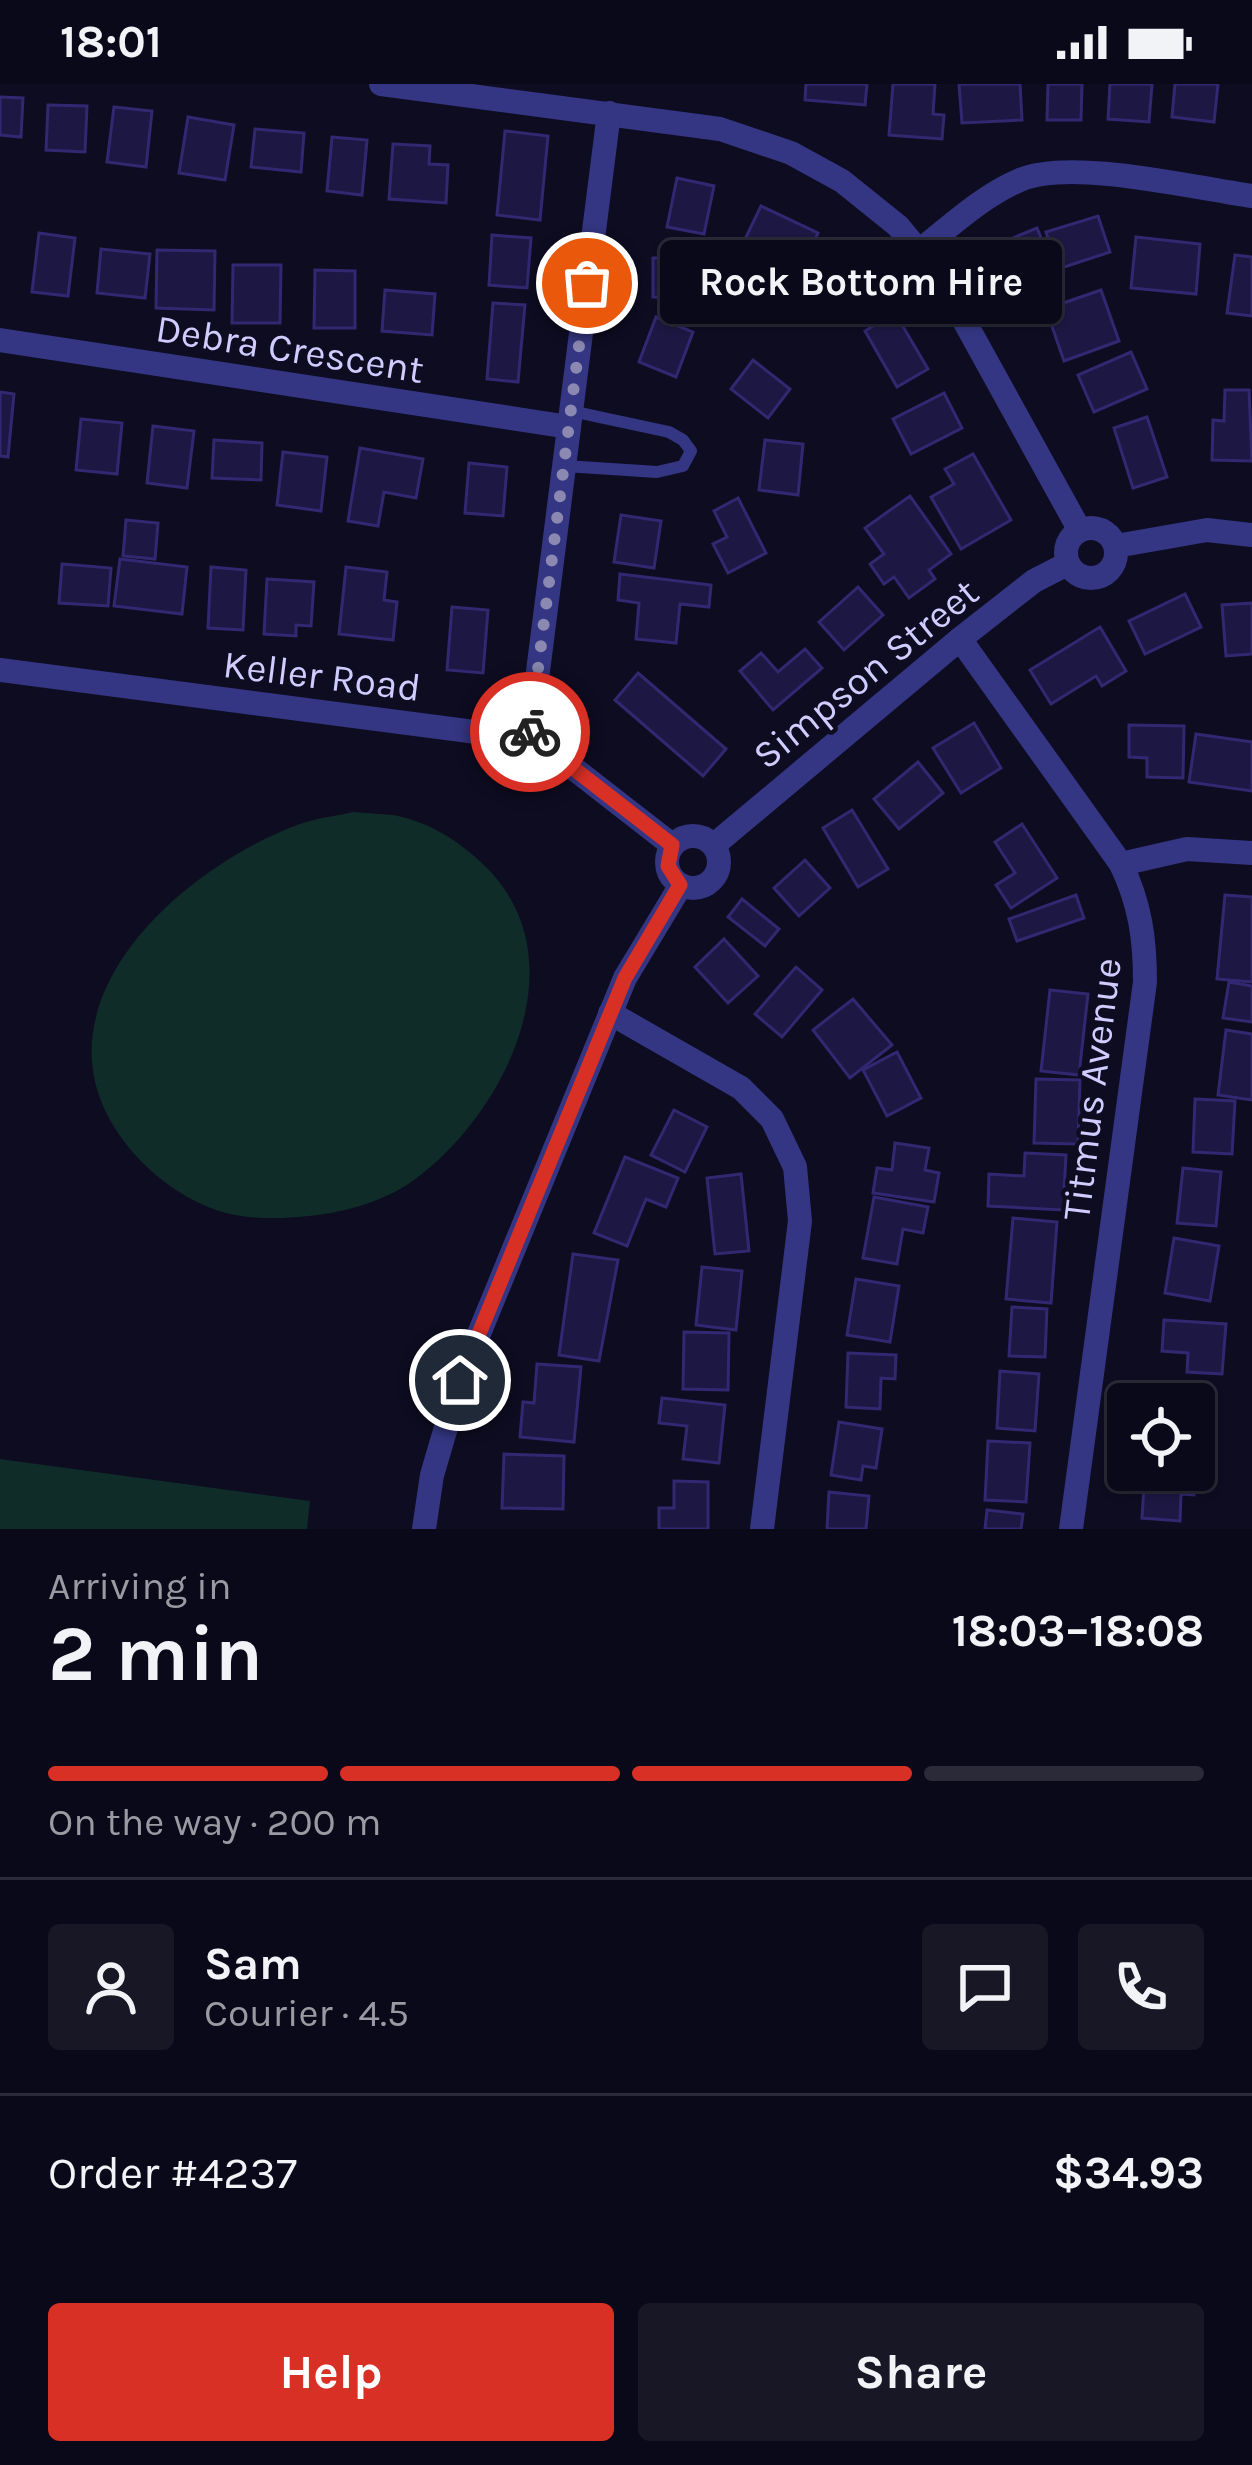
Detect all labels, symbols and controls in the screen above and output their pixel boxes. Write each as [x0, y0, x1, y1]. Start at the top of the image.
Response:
text: 18:01 [60, 16, 162, 68]
pin [536, 232, 638, 334]
callout: Rock Bottom Hire [659, 241, 1061, 325]
icon: bag [554, 250, 620, 316]
text: Rock Bottom Hire [699, 259, 1023, 305]
street label: Debra Crescent [153, 305, 427, 393]
street label: Simpson Street [744, 569, 987, 779]
street label: Keller Road [220, 641, 423, 711]
courier [470, 672, 590, 792]
icon: bike [497, 699, 563, 765]
street label: Titmus Avenue [1053, 955, 1131, 1223]
pin [409, 1329, 511, 1431]
icon: home [427, 1347, 493, 1413]
map controls [1107, 1383, 1215, 1491]
button: locate [1107, 1383, 1215, 1491]
text: Arriving in [48, 1563, 231, 1609]
text: 18:03–18:08 [952, 1605, 1204, 1657]
text: 2 min [48, 1608, 263, 1700]
text: On the way · 200 m [48, 1799, 381, 1845]
button: person [48, 1924, 174, 2050]
button: chat [922, 1924, 1048, 2050]
button: phone [1078, 1924, 1204, 2050]
text: Sam [204, 1938, 302, 1990]
text: Courier · 4.5 [204, 1990, 409, 2036]
text: Order #4237 [48, 2147, 297, 2199]
text: $34.93 [1053, 2147, 1204, 2199]
button: Help [48, 2303, 614, 2441]
button: Share [638, 2303, 1204, 2441]

